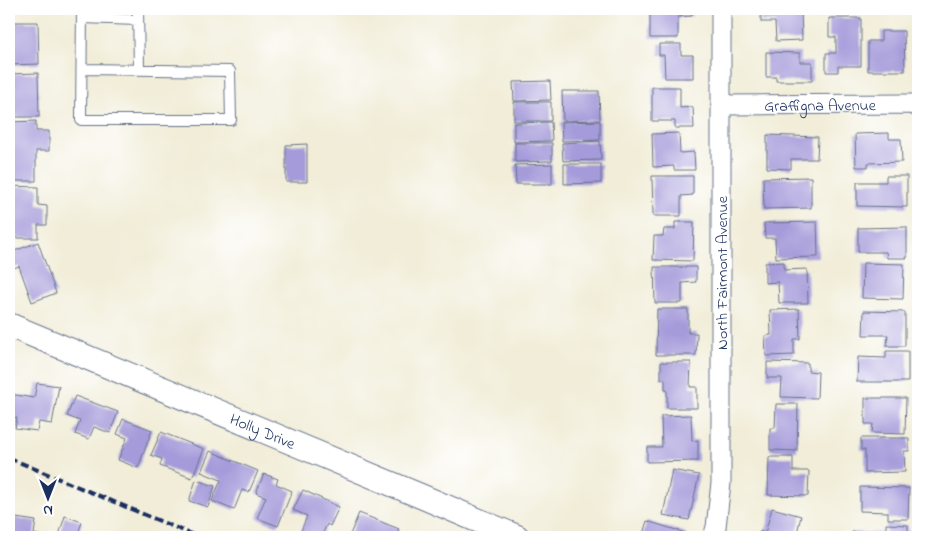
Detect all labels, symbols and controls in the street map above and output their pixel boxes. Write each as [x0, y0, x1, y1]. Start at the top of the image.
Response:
street label: Graffigna Avenue [764, 94, 877, 119]
street label: North Fairmont Avenue [711, 195, 735, 350]
street label: Holly Drive [226, 408, 299, 457]
north arrow [22, 474, 72, 524]
text: N [43, 499, 53, 520]

